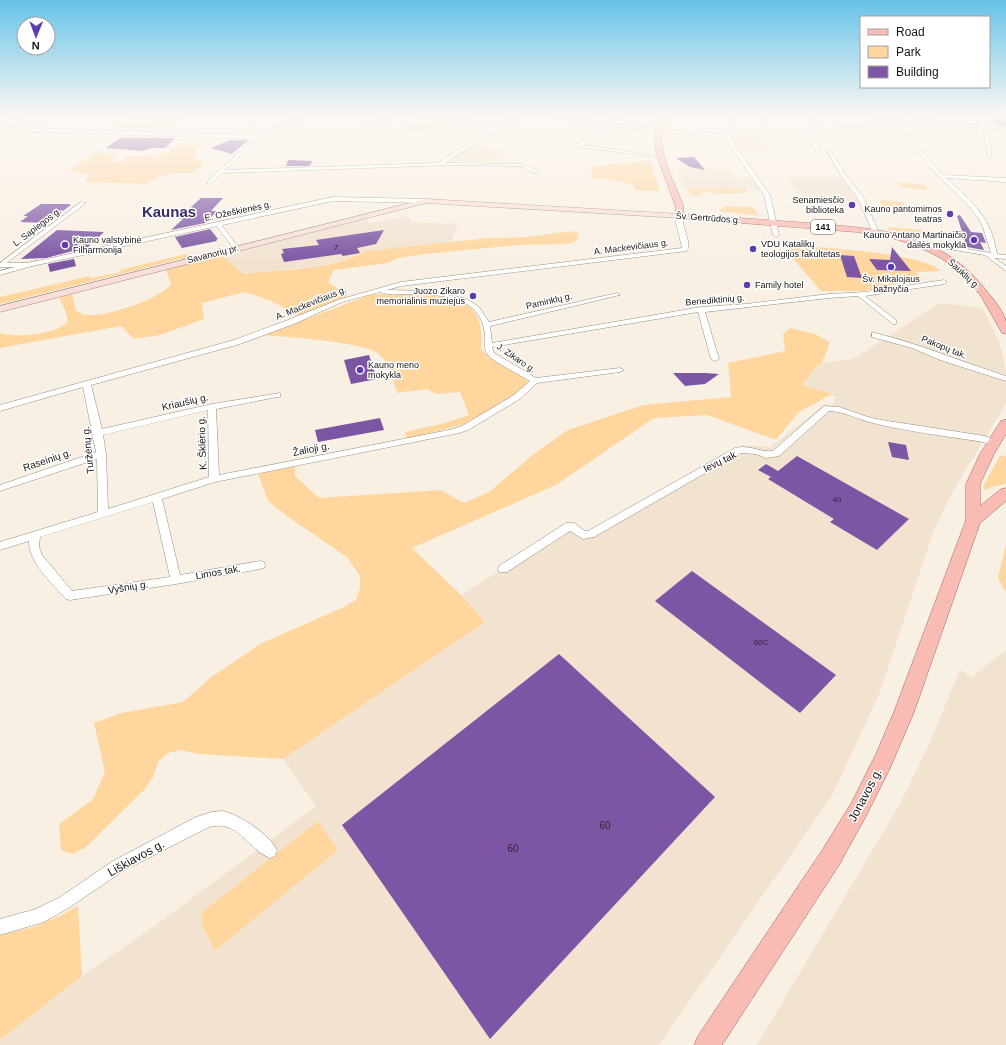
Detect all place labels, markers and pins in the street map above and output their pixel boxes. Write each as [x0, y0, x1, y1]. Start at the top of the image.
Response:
place label: Senamiesčio biblioteka [792, 195, 844, 215]
marker: Senamiesčio biblioteka [847, 200, 857, 210]
place label: Kauno pantomimos teatras [864, 204, 942, 224]
marker: Kauno pantomimos teatras [945, 209, 955, 219]
place label: Kauno Antano Martinaičio dailės mokykla [863, 230, 966, 250]
place label: Kauno valstybinė Filharmonija [73, 235, 142, 255]
marker: Kauno Antano Martinaičio dailės mokykla [969, 235, 979, 245]
place label: VDU Katalikų teologijos fakultetas [761, 239, 841, 259]
marker: Kauno valstybinė Filharmonija [60, 240, 70, 250]
marker: VDU Katalikų teologijos fakultetas [748, 244, 758, 254]
marker: Šv. Mikalojaus bažnyčia [886, 262, 896, 272]
place label: Šv. Mikalojaus bažnyčia [862, 274, 920, 294]
marker: Family hotel [742, 280, 752, 290]
place label: Family hotel [755, 280, 804, 290]
place label: Juozo Zikaro memorialinis muziejus [376, 286, 465, 306]
marker: Juozo Zikaro memorialinis muziejus [468, 291, 478, 301]
place label: Kauno meno mokykla [368, 360, 419, 380]
marker: Kauno meno mokykla [355, 365, 365, 375]

